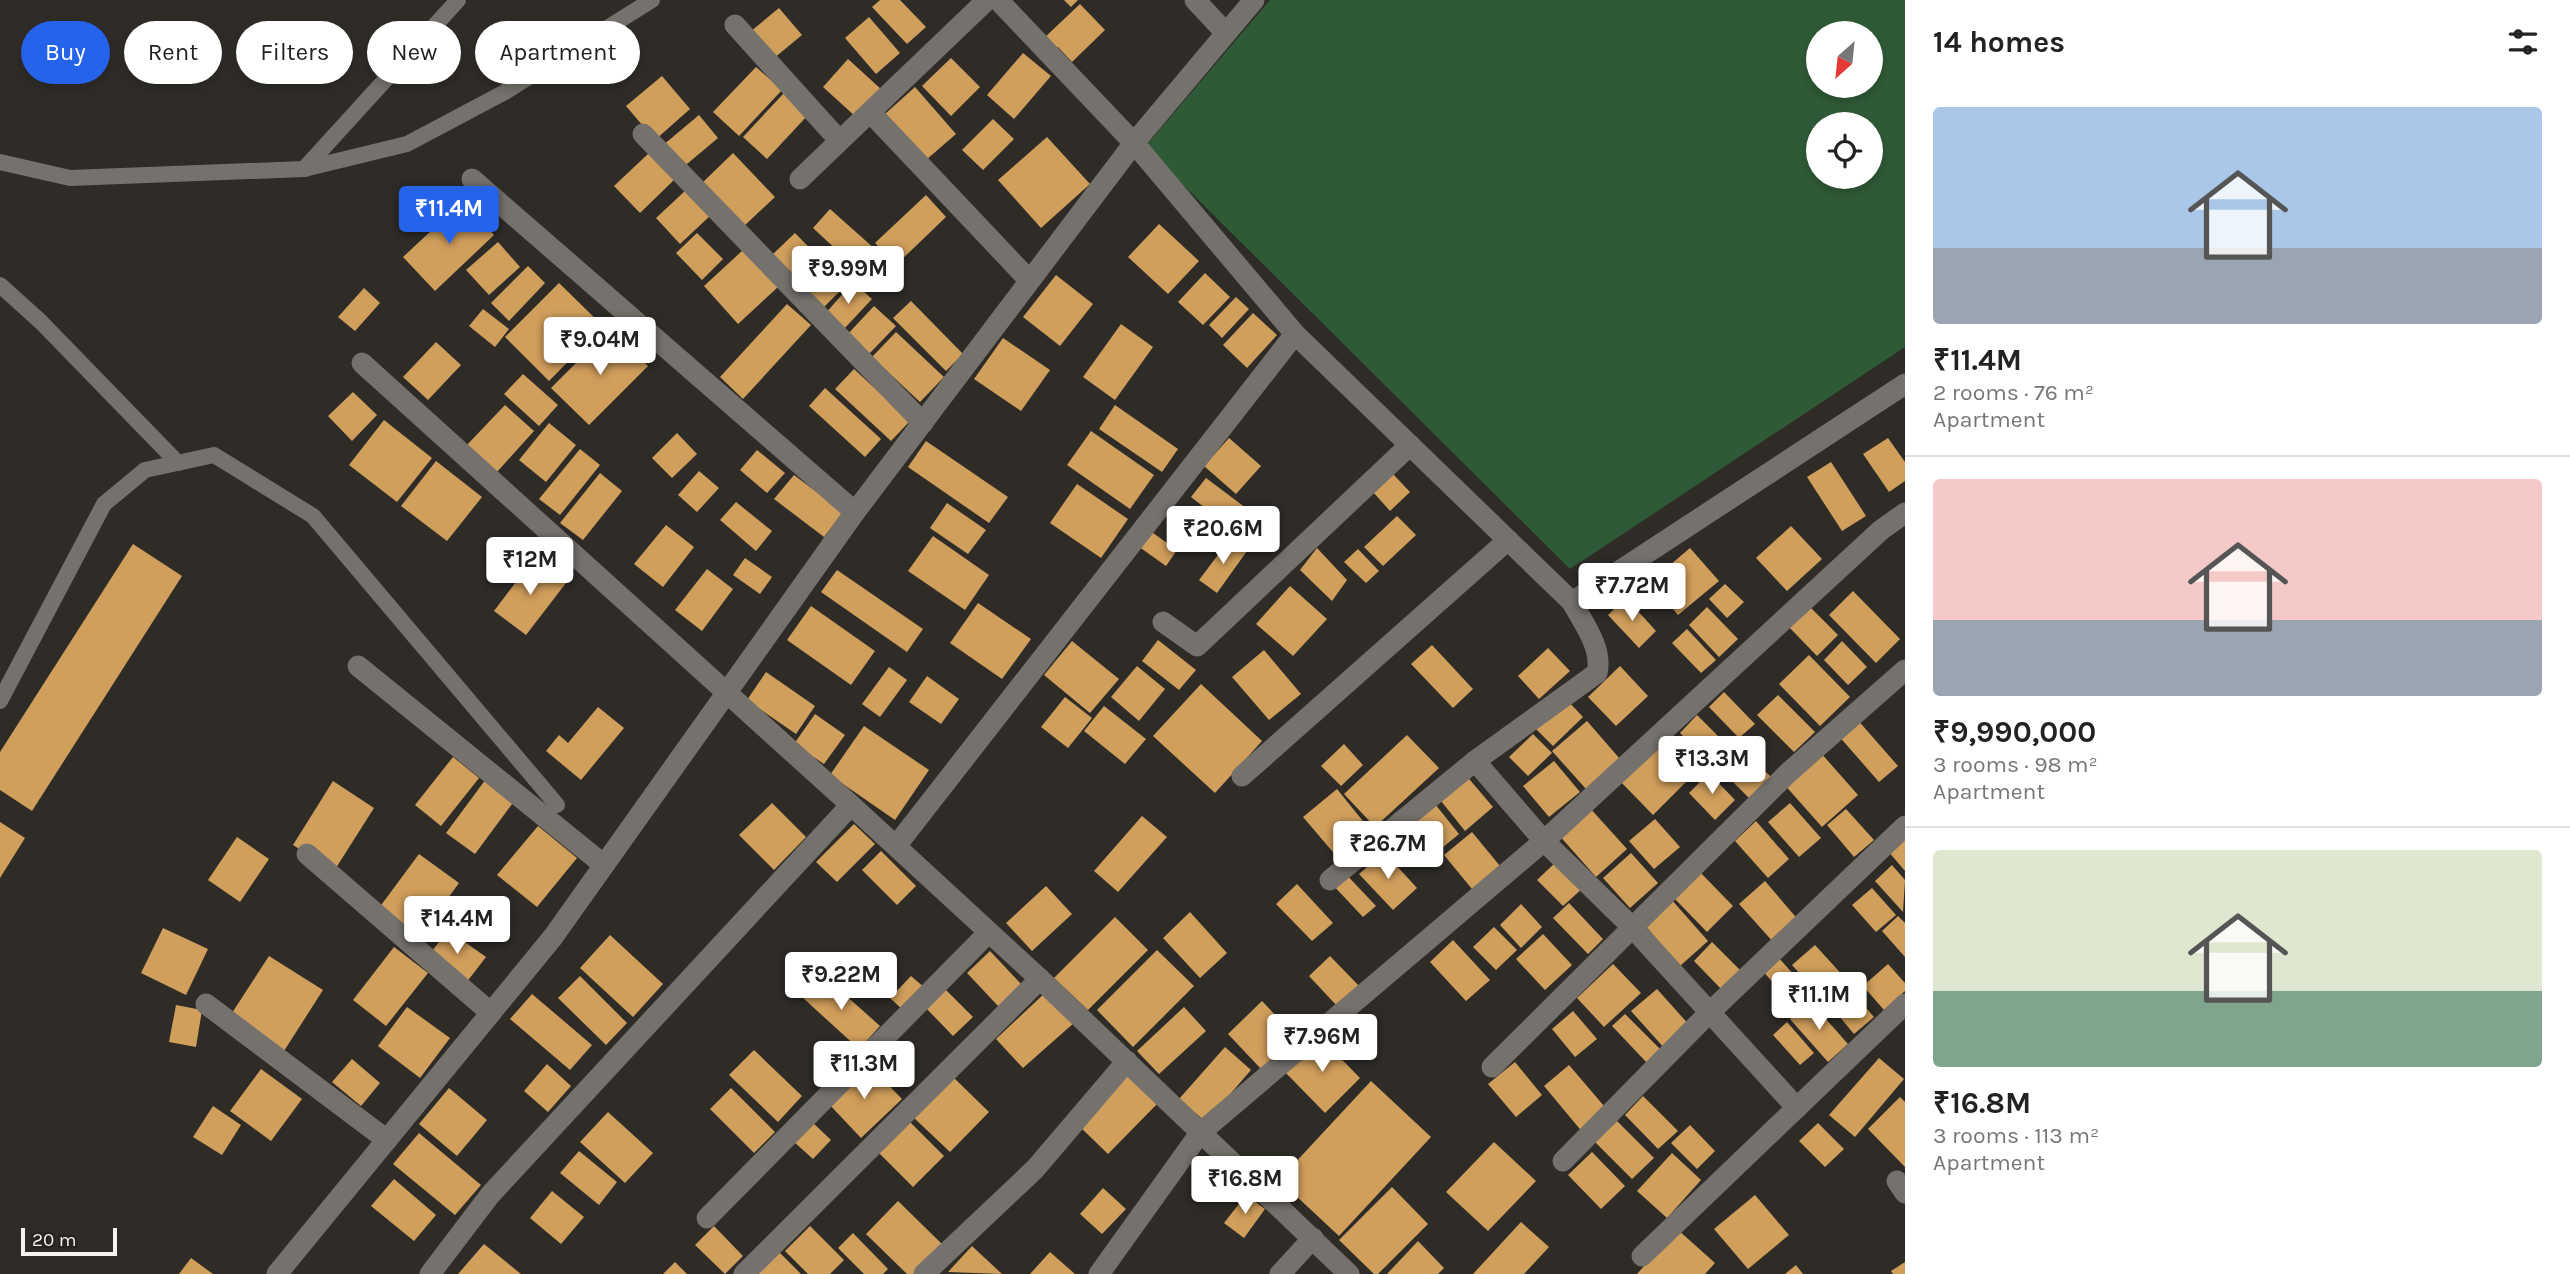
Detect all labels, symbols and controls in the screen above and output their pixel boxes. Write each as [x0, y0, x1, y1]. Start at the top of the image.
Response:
chip: Buy [21, 21, 110, 84]
chip: Rent [124, 21, 222, 84]
chip: Filters [236, 21, 353, 84]
chip: New [367, 21, 461, 84]
chip: Apartment [475, 21, 640, 84]
north arrow [1806, 21, 1883, 98]
map controls [1806, 21, 1883, 189]
icon: filters [2504, 23, 2542, 61]
text: 14 homes [1933, 24, 2065, 60]
button: locate [1806, 112, 1883, 189]
icon: home [2175, 152, 2301, 278]
pin: ₹11.4M [392, 187, 506, 246]
text: ₹11.4M [415, 195, 483, 222]
pin: ₹9.99M [791, 246, 905, 306]
text: ₹9.99M [808, 255, 888, 282]
pin: ₹9.04M [543, 318, 657, 377]
text: ₹9.04M [560, 326, 640, 353]
text: ₹11.4M [1933, 342, 2022, 378]
text: 2 rooms · 76 m² [1933, 379, 2094, 406]
text: Apartment [1933, 406, 2045, 433]
pin: ₹20.6M [1166, 506, 1280, 566]
text: ₹20.6M [1183, 515, 1263, 542]
icon: home [2175, 524, 2301, 650]
pin: ₹12M [489, 538, 571, 597]
text: ₹12M [502, 546, 558, 573]
pin: ₹7.72M [1575, 564, 1689, 623]
text: ₹7.72M [1594, 572, 1670, 599]
text: ₹9,990,000 [1933, 714, 2096, 750]
pin: ₹13.3M [1655, 736, 1769, 796]
text: ₹13.3M [1674, 745, 1750, 772]
text: 3 rooms · 98 m² [1933, 751, 2098, 778]
text: Apartment [1933, 778, 2045, 805]
pin: ₹26.7M [1331, 822, 1445, 881]
text: ₹26.7M [1349, 830, 1427, 857]
icon: home [2175, 895, 2301, 1021]
pin: ₹14.4M [400, 897, 514, 956]
text: ₹14.4M [420, 905, 494, 932]
pin: ₹9.22M [784, 953, 898, 1012]
text: ₹9.22M [801, 961, 881, 988]
pin: ₹11.1M [1762, 972, 1876, 1032]
text: ₹11.1M [1788, 981, 1850, 1008]
pin: ₹7.96M [1265, 1014, 1379, 1074]
text: ₹7.96M [1283, 1023, 1361, 1050]
pin: ₹11.3M [807, 1042, 921, 1101]
text: ₹11.3M [830, 1050, 898, 1077]
text: ₹16.8M [1933, 1085, 2031, 1121]
text: 3 rooms · 113 m² [1933, 1122, 2099, 1149]
text: Apartment [1933, 1149, 2045, 1176]
pin: ₹16.8M [1188, 1156, 1302, 1216]
text: ₹16.8M [1207, 1165, 1283, 1192]
scale bar [21, 1225, 117, 1257]
text: 20 m [32, 1229, 77, 1251]

